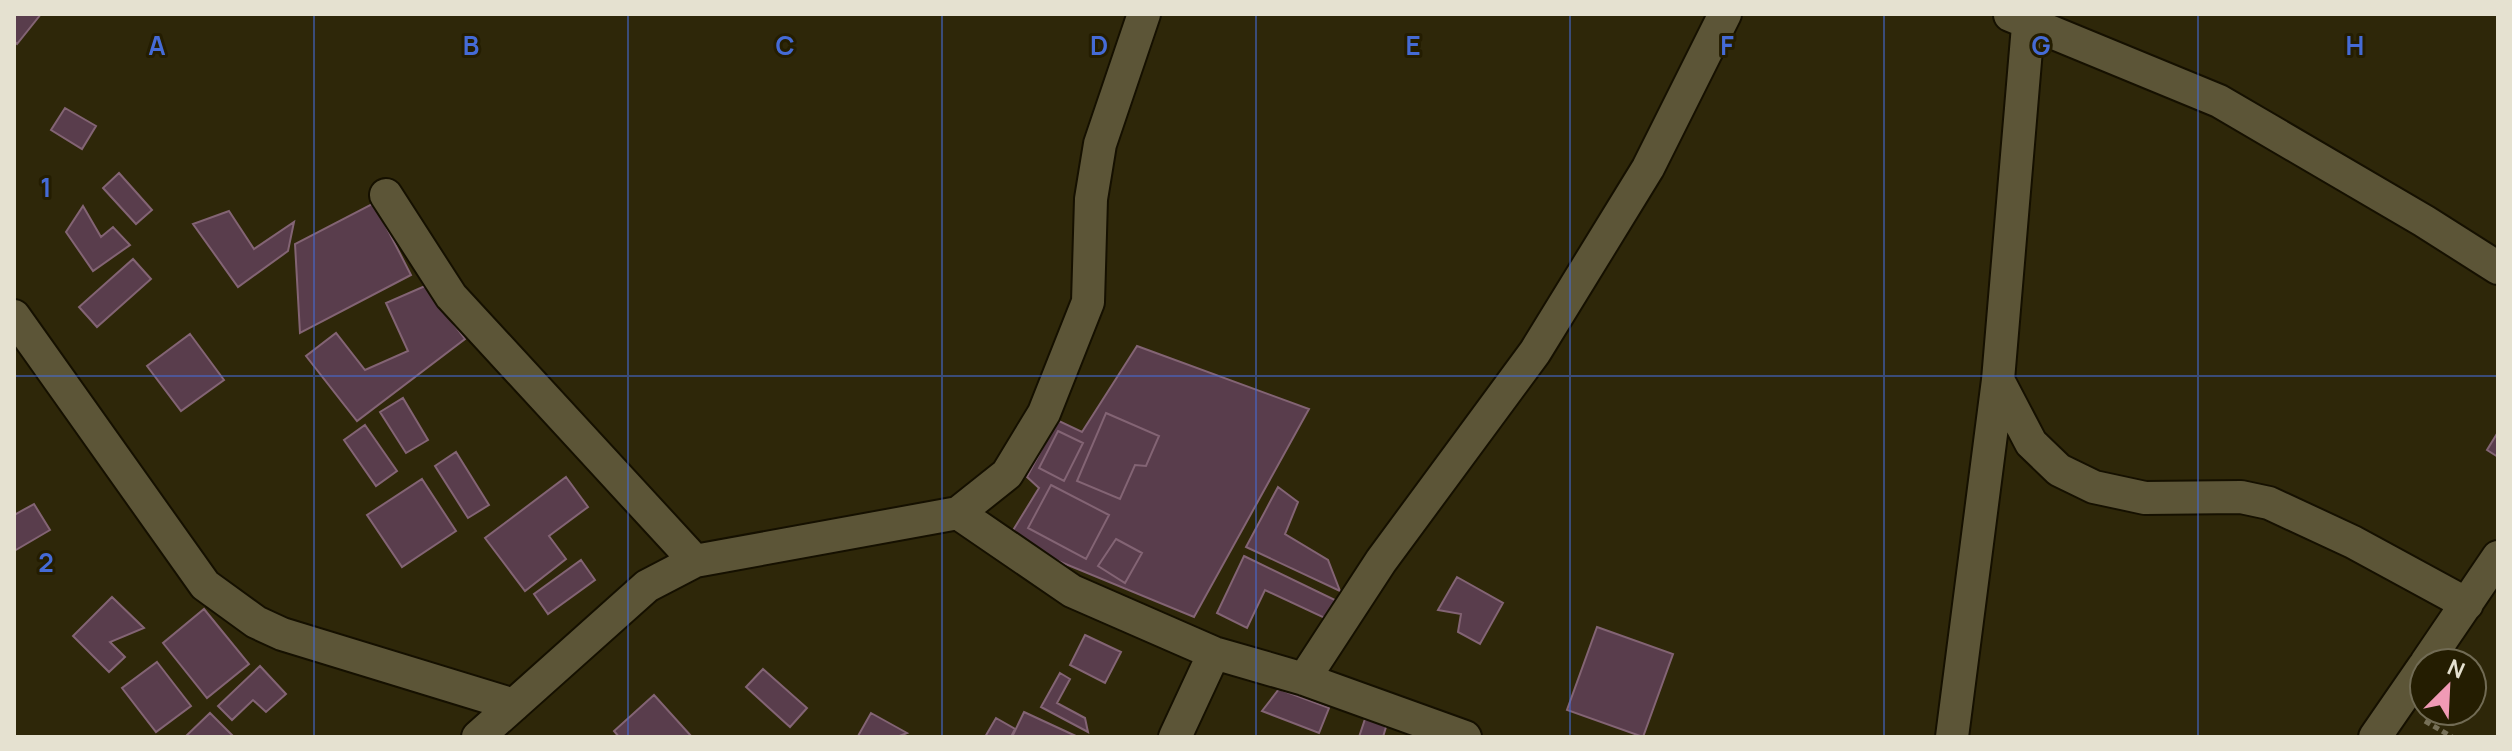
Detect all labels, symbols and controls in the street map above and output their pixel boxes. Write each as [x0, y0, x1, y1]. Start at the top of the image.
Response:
text: A [148, 27, 166, 63]
text: B [463, 27, 479, 63]
text: C [775, 27, 795, 63]
text: D [1090, 27, 1108, 63]
text: E [1405, 27, 1421, 63]
text: F [1720, 27, 1734, 63]
text: G [2031, 27, 2051, 63]
text: H [2346, 27, 2364, 63]
text: 1 [40, 169, 52, 205]
text: 2 [38, 544, 54, 580]
north arrow [2408, 647, 2488, 727]
text: N [2443, 652, 2469, 686]

